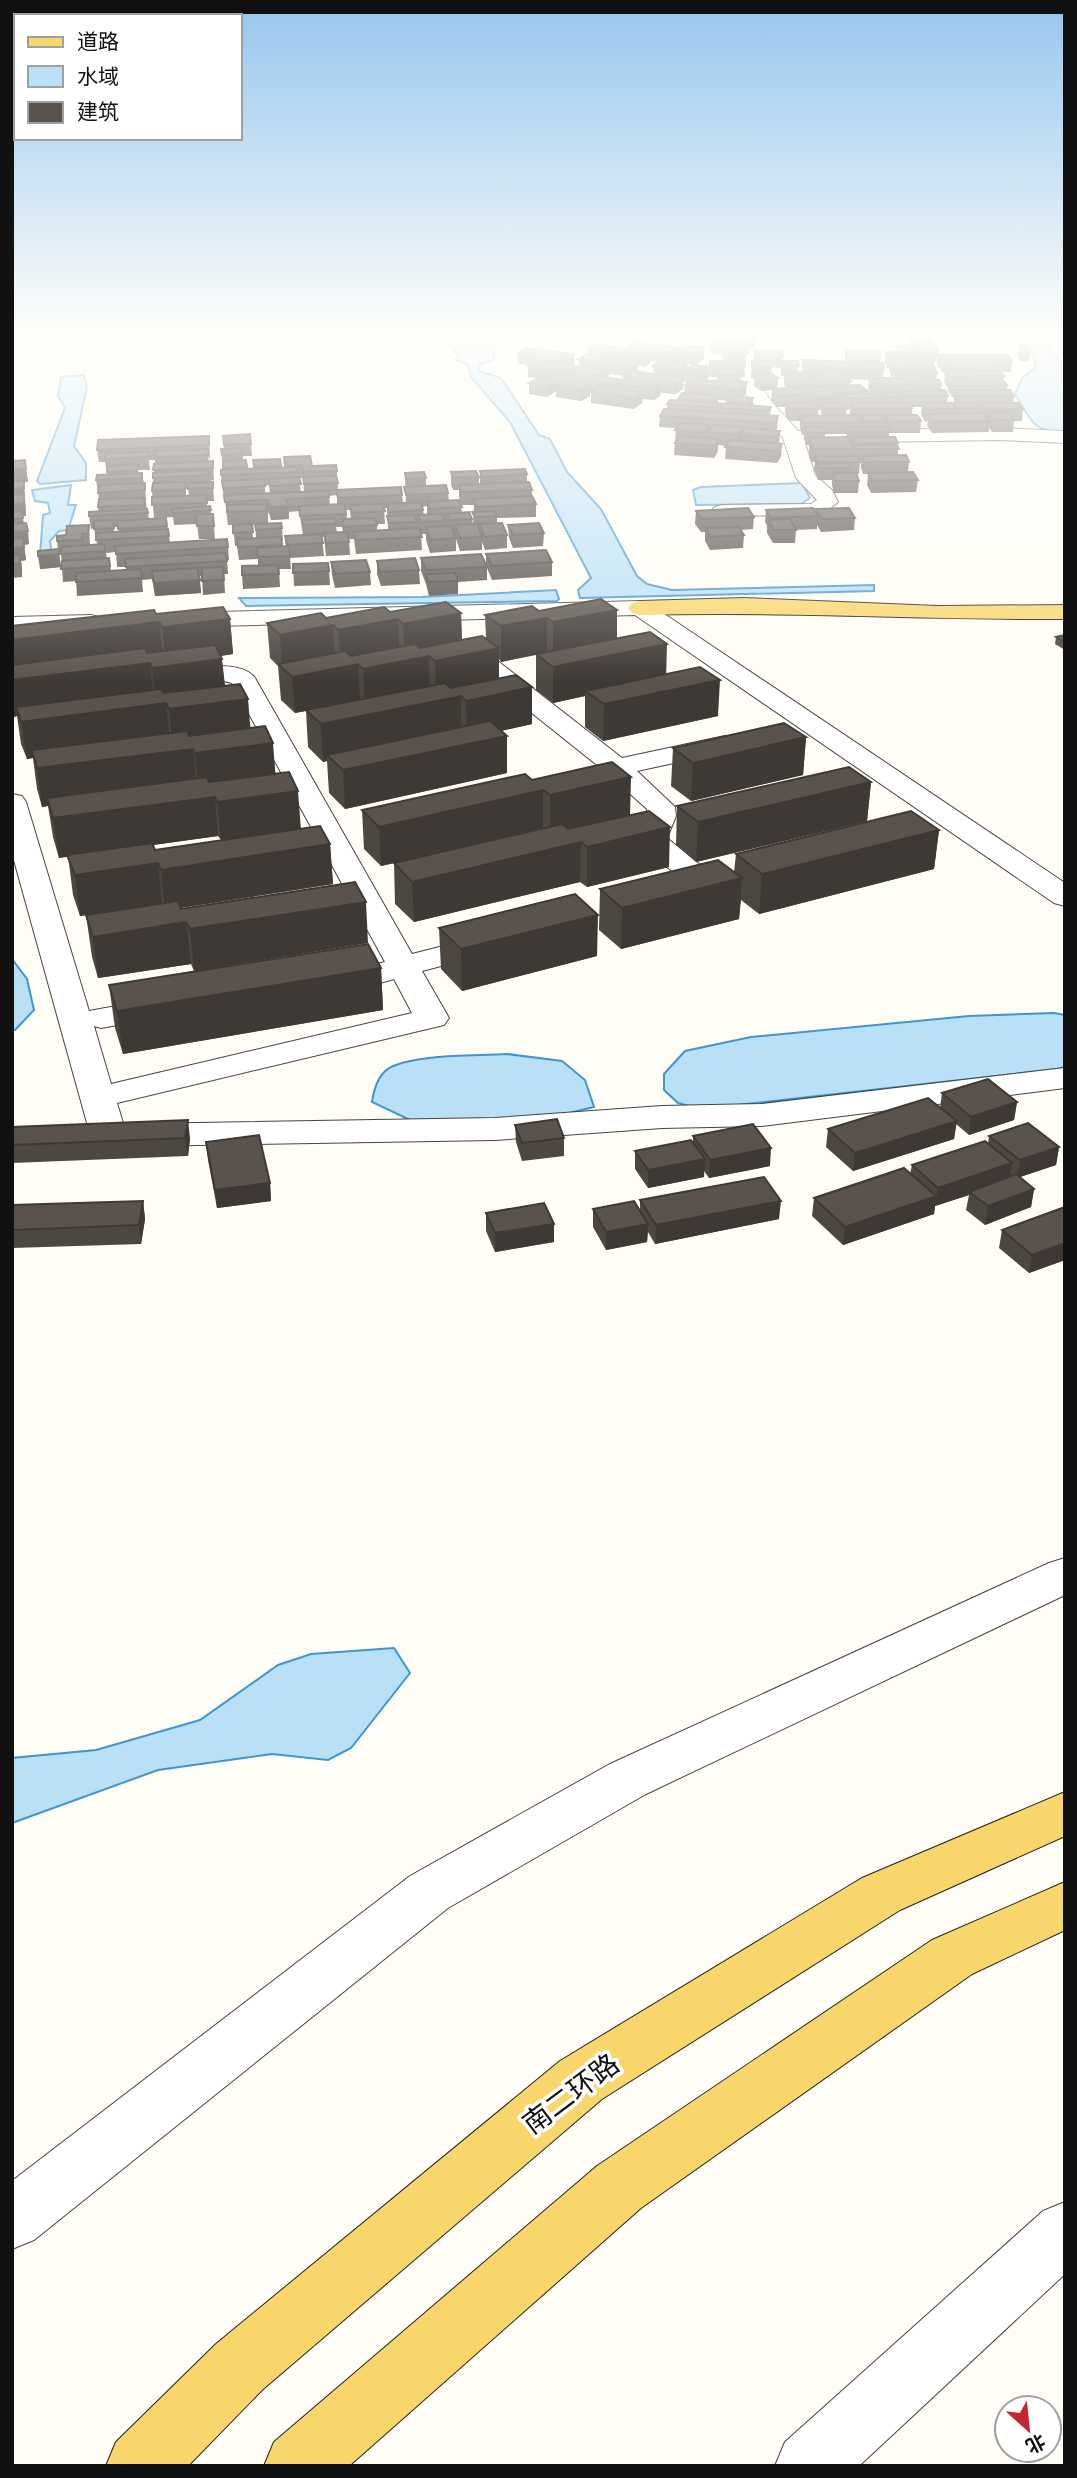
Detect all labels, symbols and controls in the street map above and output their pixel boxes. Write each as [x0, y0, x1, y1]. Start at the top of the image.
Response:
legend [14, 14, 242, 140]
text: 道路 [77, 30, 119, 54]
text: 水域 [77, 65, 119, 89]
text: 建筑 [77, 100, 119, 124]
street label: 南二环路 [517, 2048, 625, 2140]
north arrow [993, 2394, 1063, 2464]
text: 北 [1022, 2430, 1049, 2457]

